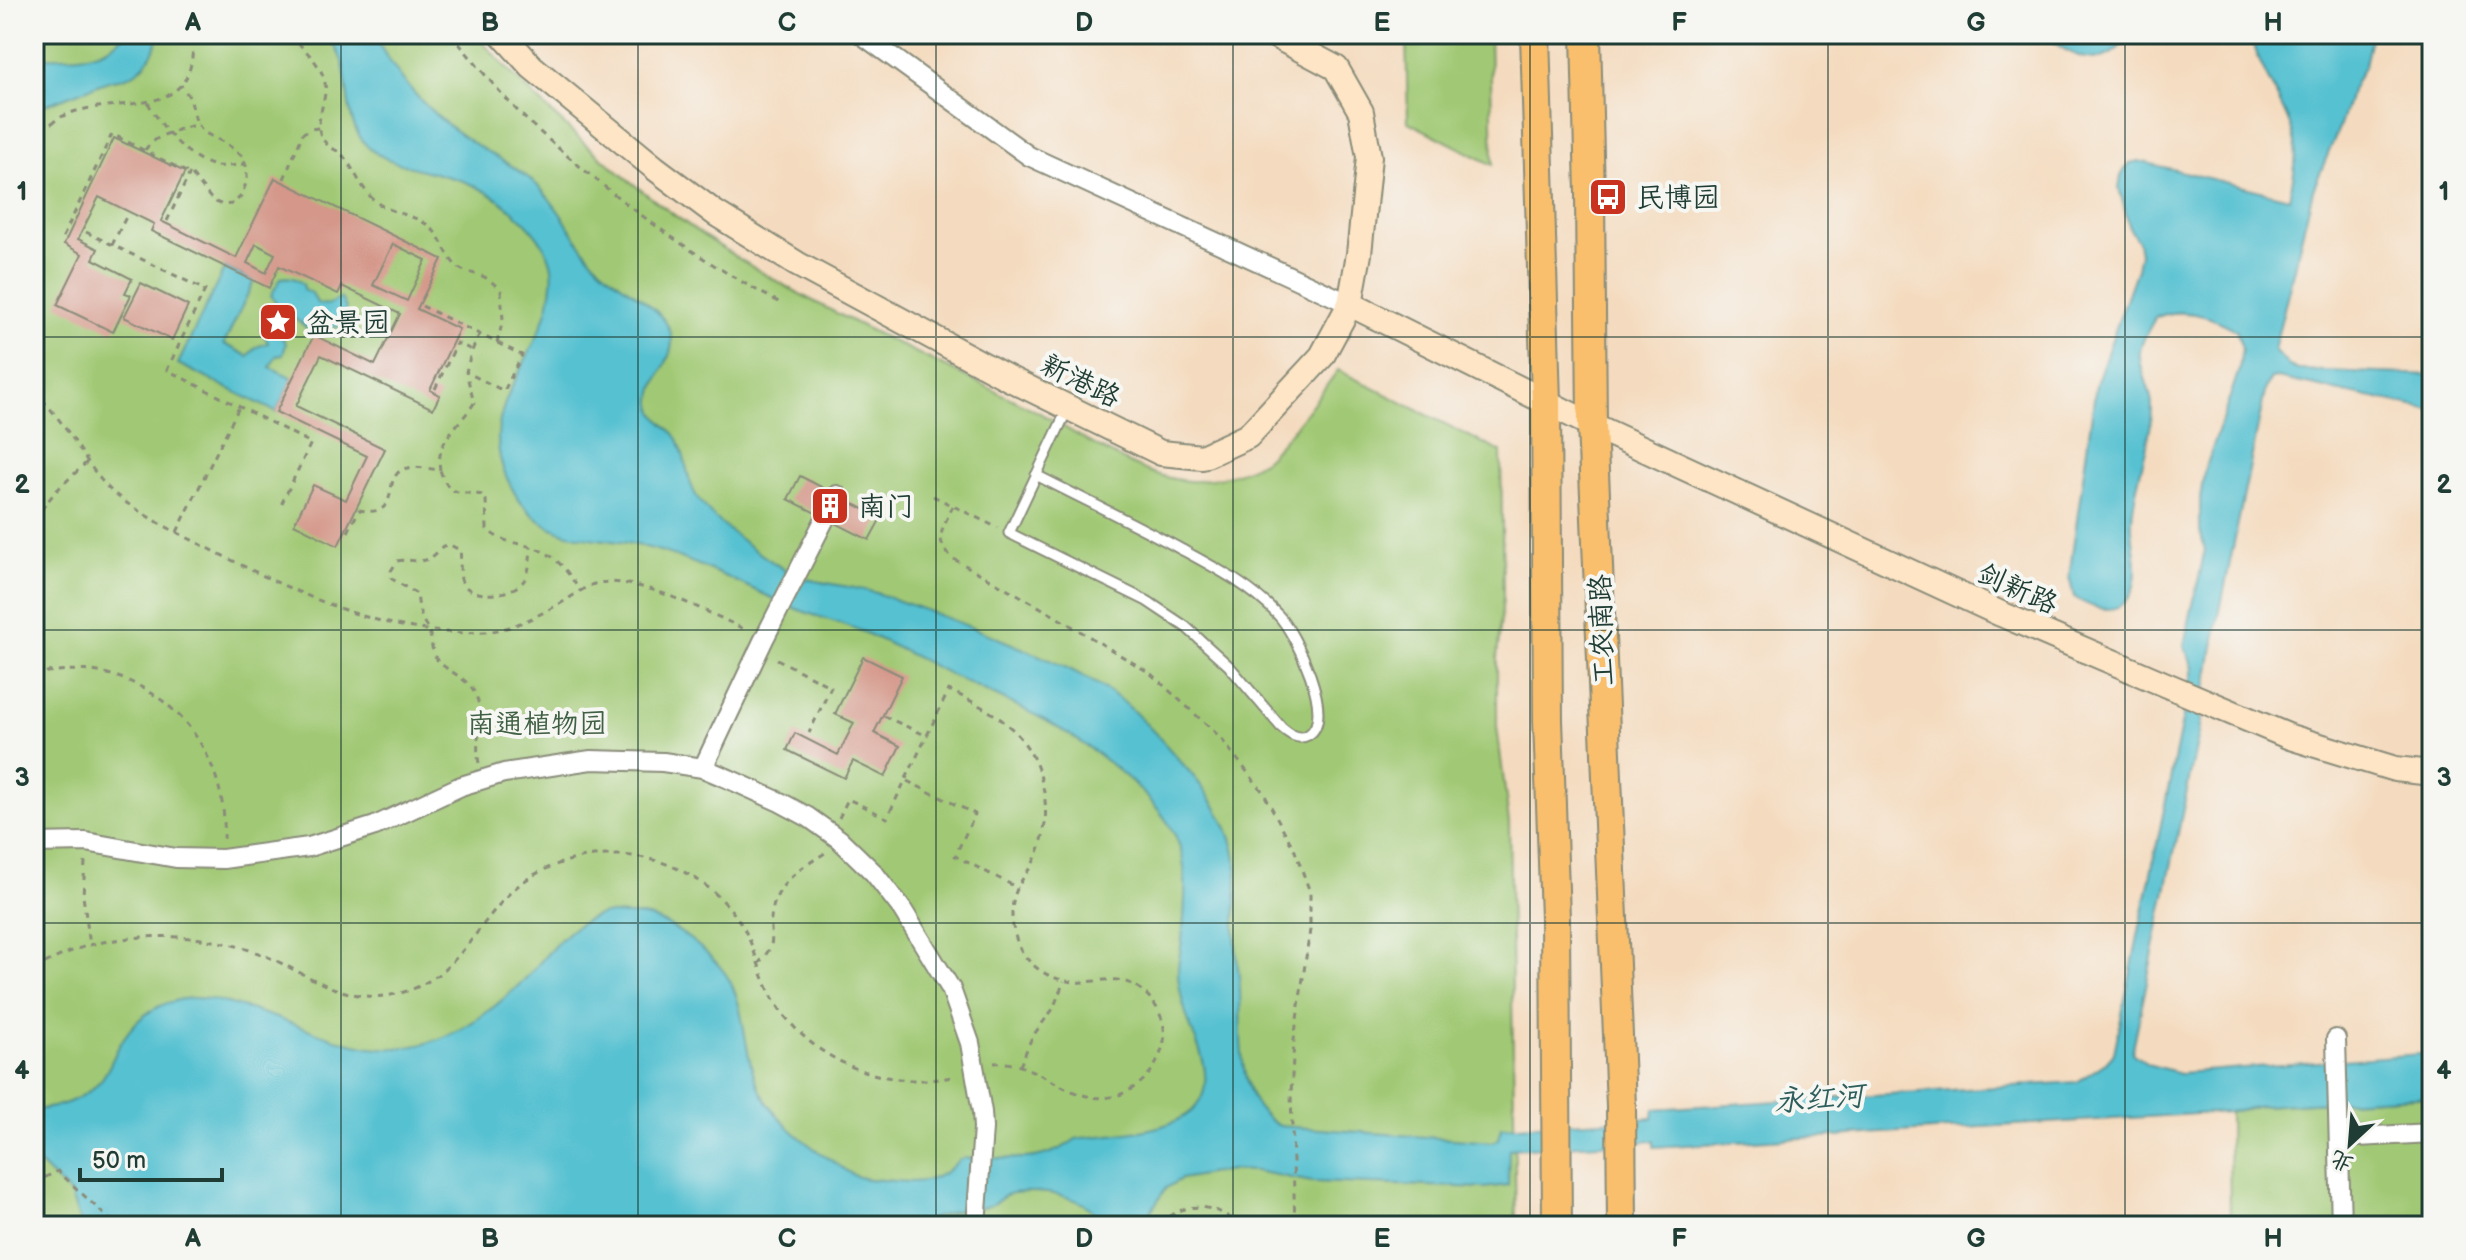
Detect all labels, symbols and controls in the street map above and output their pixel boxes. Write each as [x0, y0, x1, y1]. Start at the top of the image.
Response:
text: A [184, 8, 201, 39]
text: B [481, 8, 499, 39]
text: C [778, 8, 796, 39]
text: D [1075, 8, 1093, 39]
text: E [1374, 8, 1391, 39]
text: F [1671, 8, 1687, 39]
text: G [1966, 8, 1986, 39]
text: H [2263, 8, 2283, 39]
bus stop icon: 民博园 [1587, 176, 1629, 218]
text: 1 [17, 177, 27, 208]
text: 1 [2439, 177, 2449, 208]
place label: 民博园 [1636, 182, 1720, 215]
place icon: 盆景园 [257, 301, 299, 343]
place label: 盆景园 [306, 307, 390, 340]
street label: 新港路 [1035, 348, 1125, 415]
text: 2 [14, 470, 30, 501]
text: 2 [2436, 470, 2452, 501]
building icon: 南门 [809, 485, 851, 527]
place label: 南门 [858, 491, 914, 524]
street label: 剑新路 [1972, 557, 2062, 622]
street label: 工农南路 [1584, 573, 1621, 686]
park label: 南通植物园 [467, 708, 607, 741]
text: 3 [14, 763, 30, 794]
text: 3 [2436, 763, 2452, 794]
text: 4 [14, 1056, 30, 1087]
text: 4 [2436, 1056, 2452, 1087]
water label: 永红河 [1773, 1078, 1870, 1120]
north arrow [2310, 1104, 2390, 1184]
scale bar [80, 1132, 222, 1182]
text: 北 [2326, 1144, 2358, 1178]
text: 50 m [92, 1146, 146, 1175]
text: A [184, 1224, 201, 1255]
text: B [481, 1224, 499, 1255]
text: C [778, 1224, 796, 1255]
text: D [1075, 1224, 1093, 1255]
text: E [1374, 1224, 1391, 1255]
text: F [1671, 1224, 1687, 1255]
text: G [1966, 1224, 1986, 1255]
text: H [2263, 1224, 2283, 1255]

